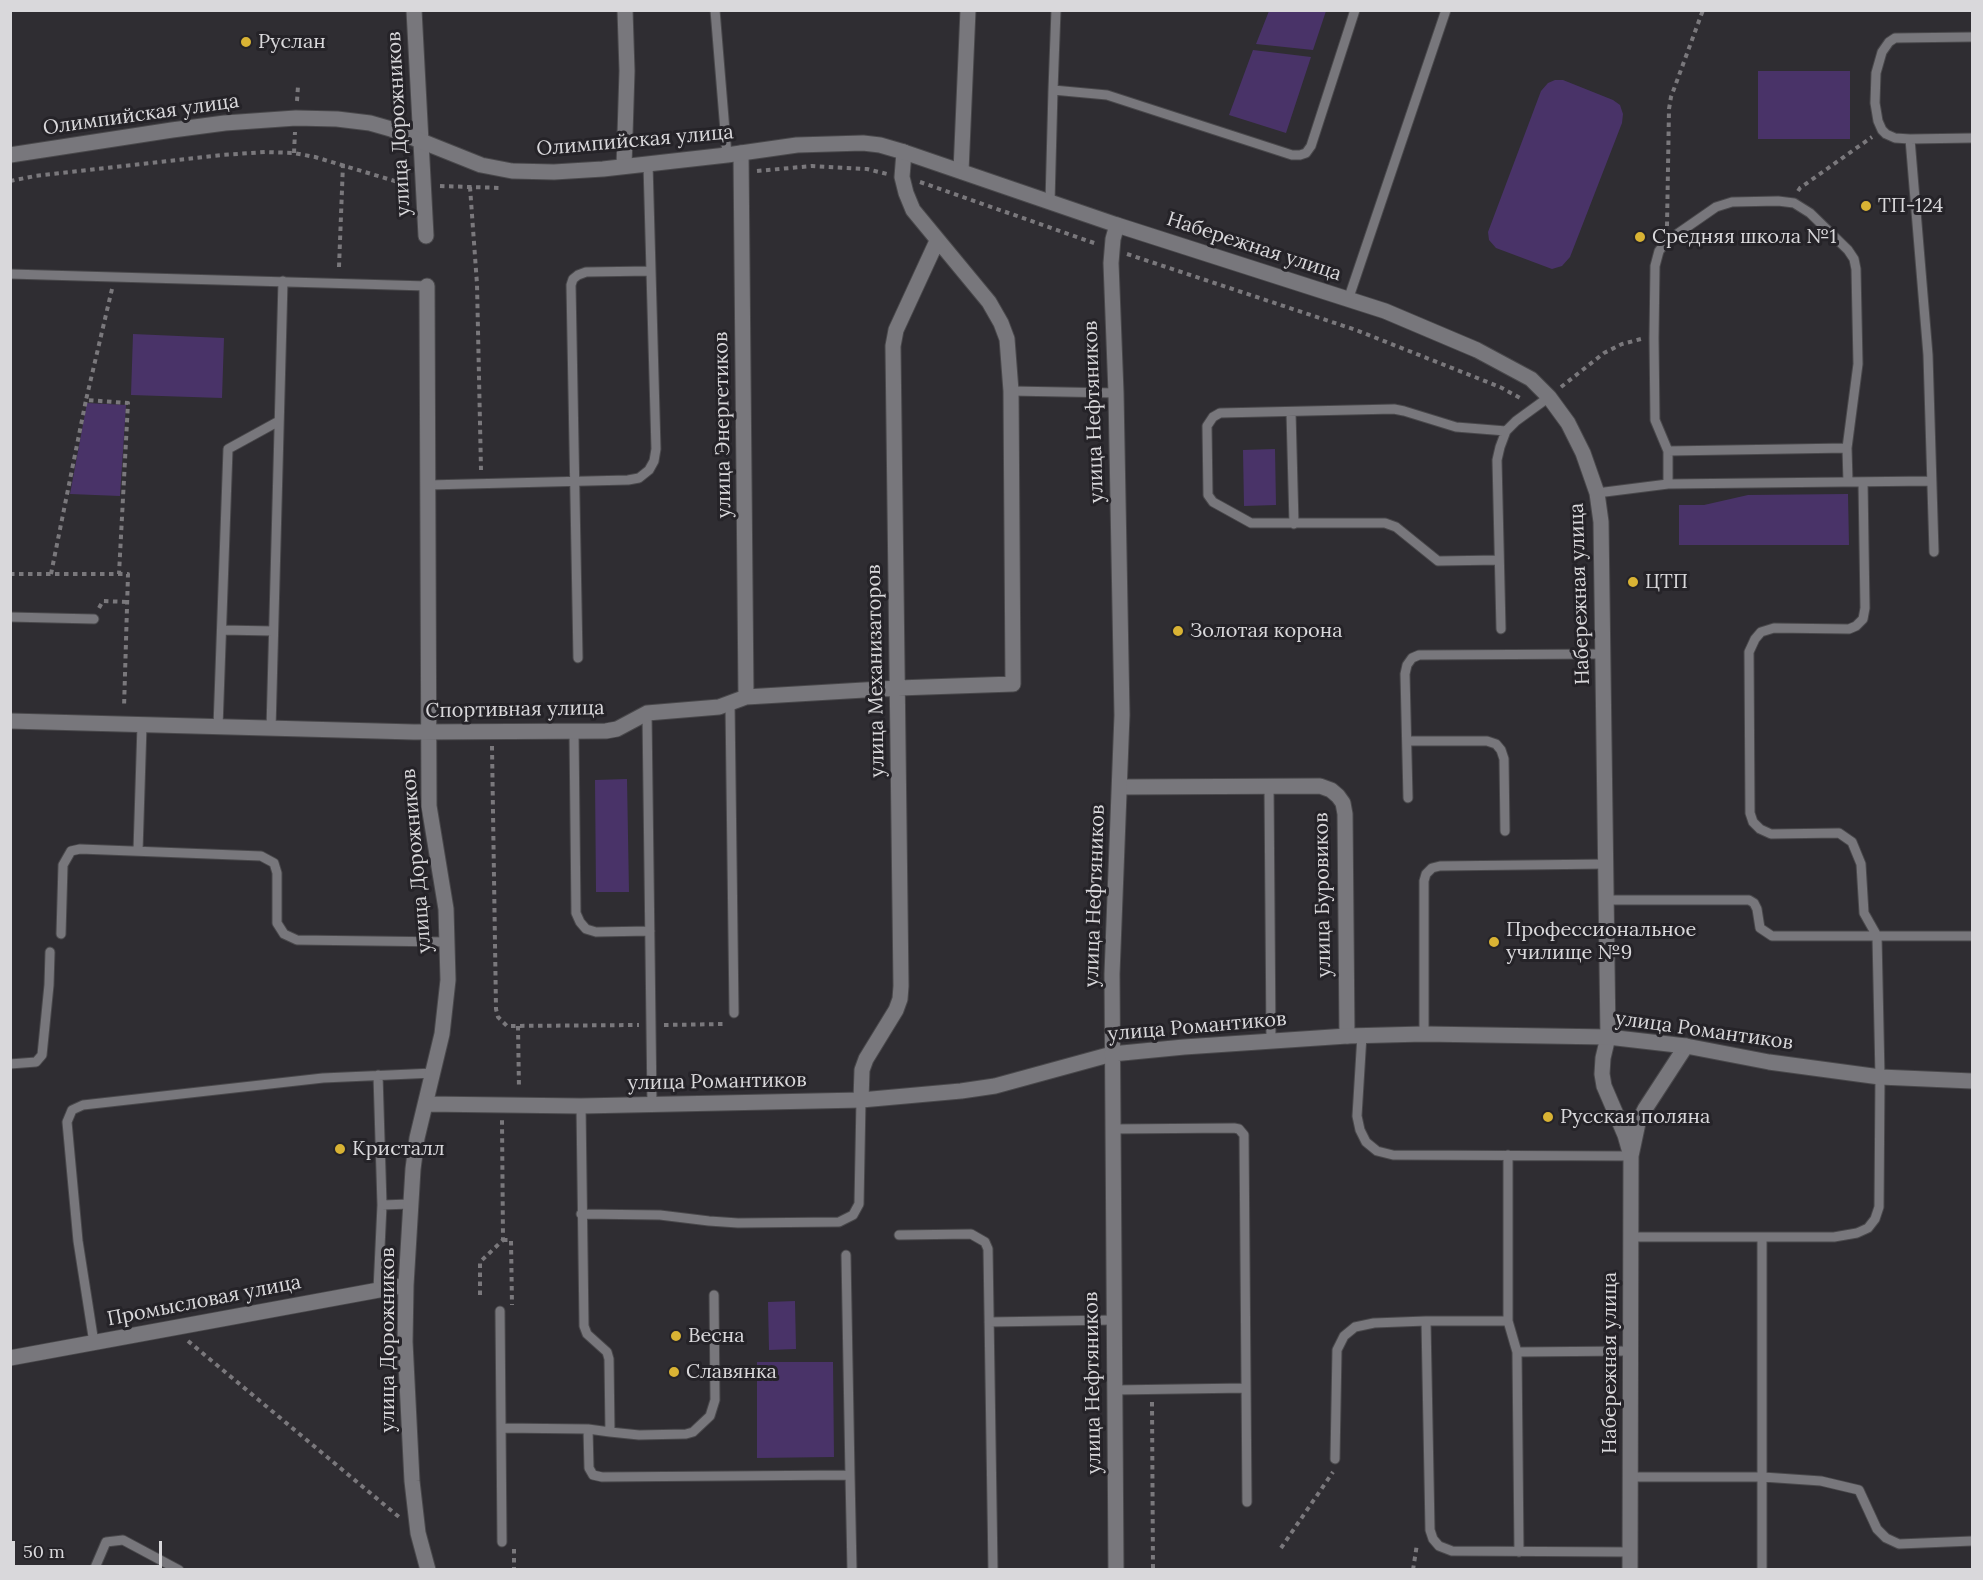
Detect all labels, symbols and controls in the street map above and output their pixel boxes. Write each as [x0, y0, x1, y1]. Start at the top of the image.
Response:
place label: Руслан [258, 30, 326, 54]
street label: улица Дорожников [382, 31, 416, 217]
marker: Руслан [239, 35, 253, 49]
street label: Олимпийская улица [41, 89, 241, 141]
street label: Олимпийская улица [535, 120, 735, 162]
place label: ТП-124 [1878, 194, 1943, 218]
marker: ТП-124 [1859, 199, 1873, 213]
street label: Набережная улица [1164, 207, 1344, 287]
place label: Средняя школа №1 [1652, 225, 1837, 249]
marker: Средняя школа №1 [1633, 230, 1647, 244]
street label: улица Нефтяников [1079, 320, 1109, 504]
street label: улица Энергетиков [709, 331, 737, 519]
street label: Набережная улица [1565, 503, 1595, 685]
street label: улица Механизаторов [862, 564, 890, 778]
place label: ЦТП [1645, 570, 1688, 594]
marker: ЦТП [1626, 575, 1640, 589]
place label: Золотая корона [1190, 619, 1343, 643]
marker: Золотая корона [1171, 624, 1185, 638]
street label: Спортивная улица [425, 696, 605, 724]
street label: улица Дорожников [397, 768, 437, 954]
street label: улица Нефтяников [1080, 804, 1110, 988]
street label: улица Буровиков [1310, 812, 1336, 978]
place label: Профессиональное училище №9 [1506, 918, 1696, 965]
marker: Профессиональное училище №9 [1487, 935, 1501, 949]
street label: улица Романтиков [1107, 1007, 1287, 1047]
street label: улица Романтиков [1614, 1007, 1794, 1055]
street label: улица Романтиков [627, 1068, 807, 1096]
place label: Русская поляна [1560, 1105, 1710, 1129]
marker: Русская поляна [1541, 1110, 1555, 1124]
place label: Кристалл [352, 1137, 445, 1161]
marker: Кристалл [333, 1142, 347, 1156]
street label: улица Дорожников [376, 1247, 400, 1433]
street label: Промысловая улица [105, 1270, 303, 1332]
street label: Набережная улица [1598, 1272, 1622, 1454]
street label: улица Нефтяников [1079, 1291, 1107, 1475]
place label: Весна [688, 1324, 745, 1348]
marker: Весна [669, 1329, 683, 1343]
place label: Славянка [686, 1360, 777, 1384]
marker: Славянка [667, 1365, 681, 1379]
scale bar [15, 1529, 165, 1567]
text: 50 m [23, 1540, 65, 1563]

